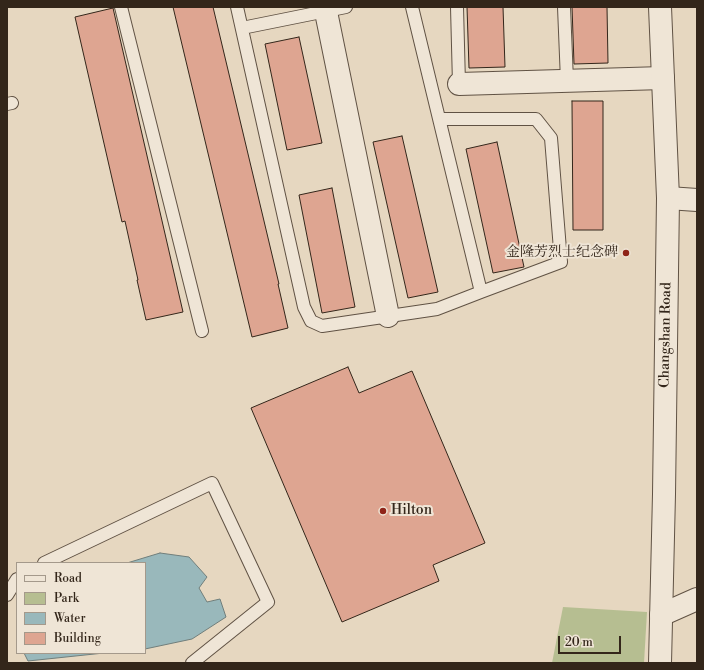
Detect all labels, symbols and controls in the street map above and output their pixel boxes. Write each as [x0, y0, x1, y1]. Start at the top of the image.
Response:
place label: 金隆芳烈士纪念碑 [506, 245, 618, 261]
marker: 金隆芳烈士纪念碑 [621, 248, 631, 258]
street label: Changshan Road [657, 282, 675, 388]
place label: Hilton [391, 503, 432, 519]
marker: Hilton [378, 506, 388, 516]
legend [16, 562, 146, 654]
text: Road [54, 571, 82, 586]
text: Park [54, 591, 79, 606]
text: Water [54, 611, 86, 626]
scale bar [560, 628, 623, 654]
text: Building [54, 631, 101, 646]
text: 20 m [565, 635, 593, 650]

